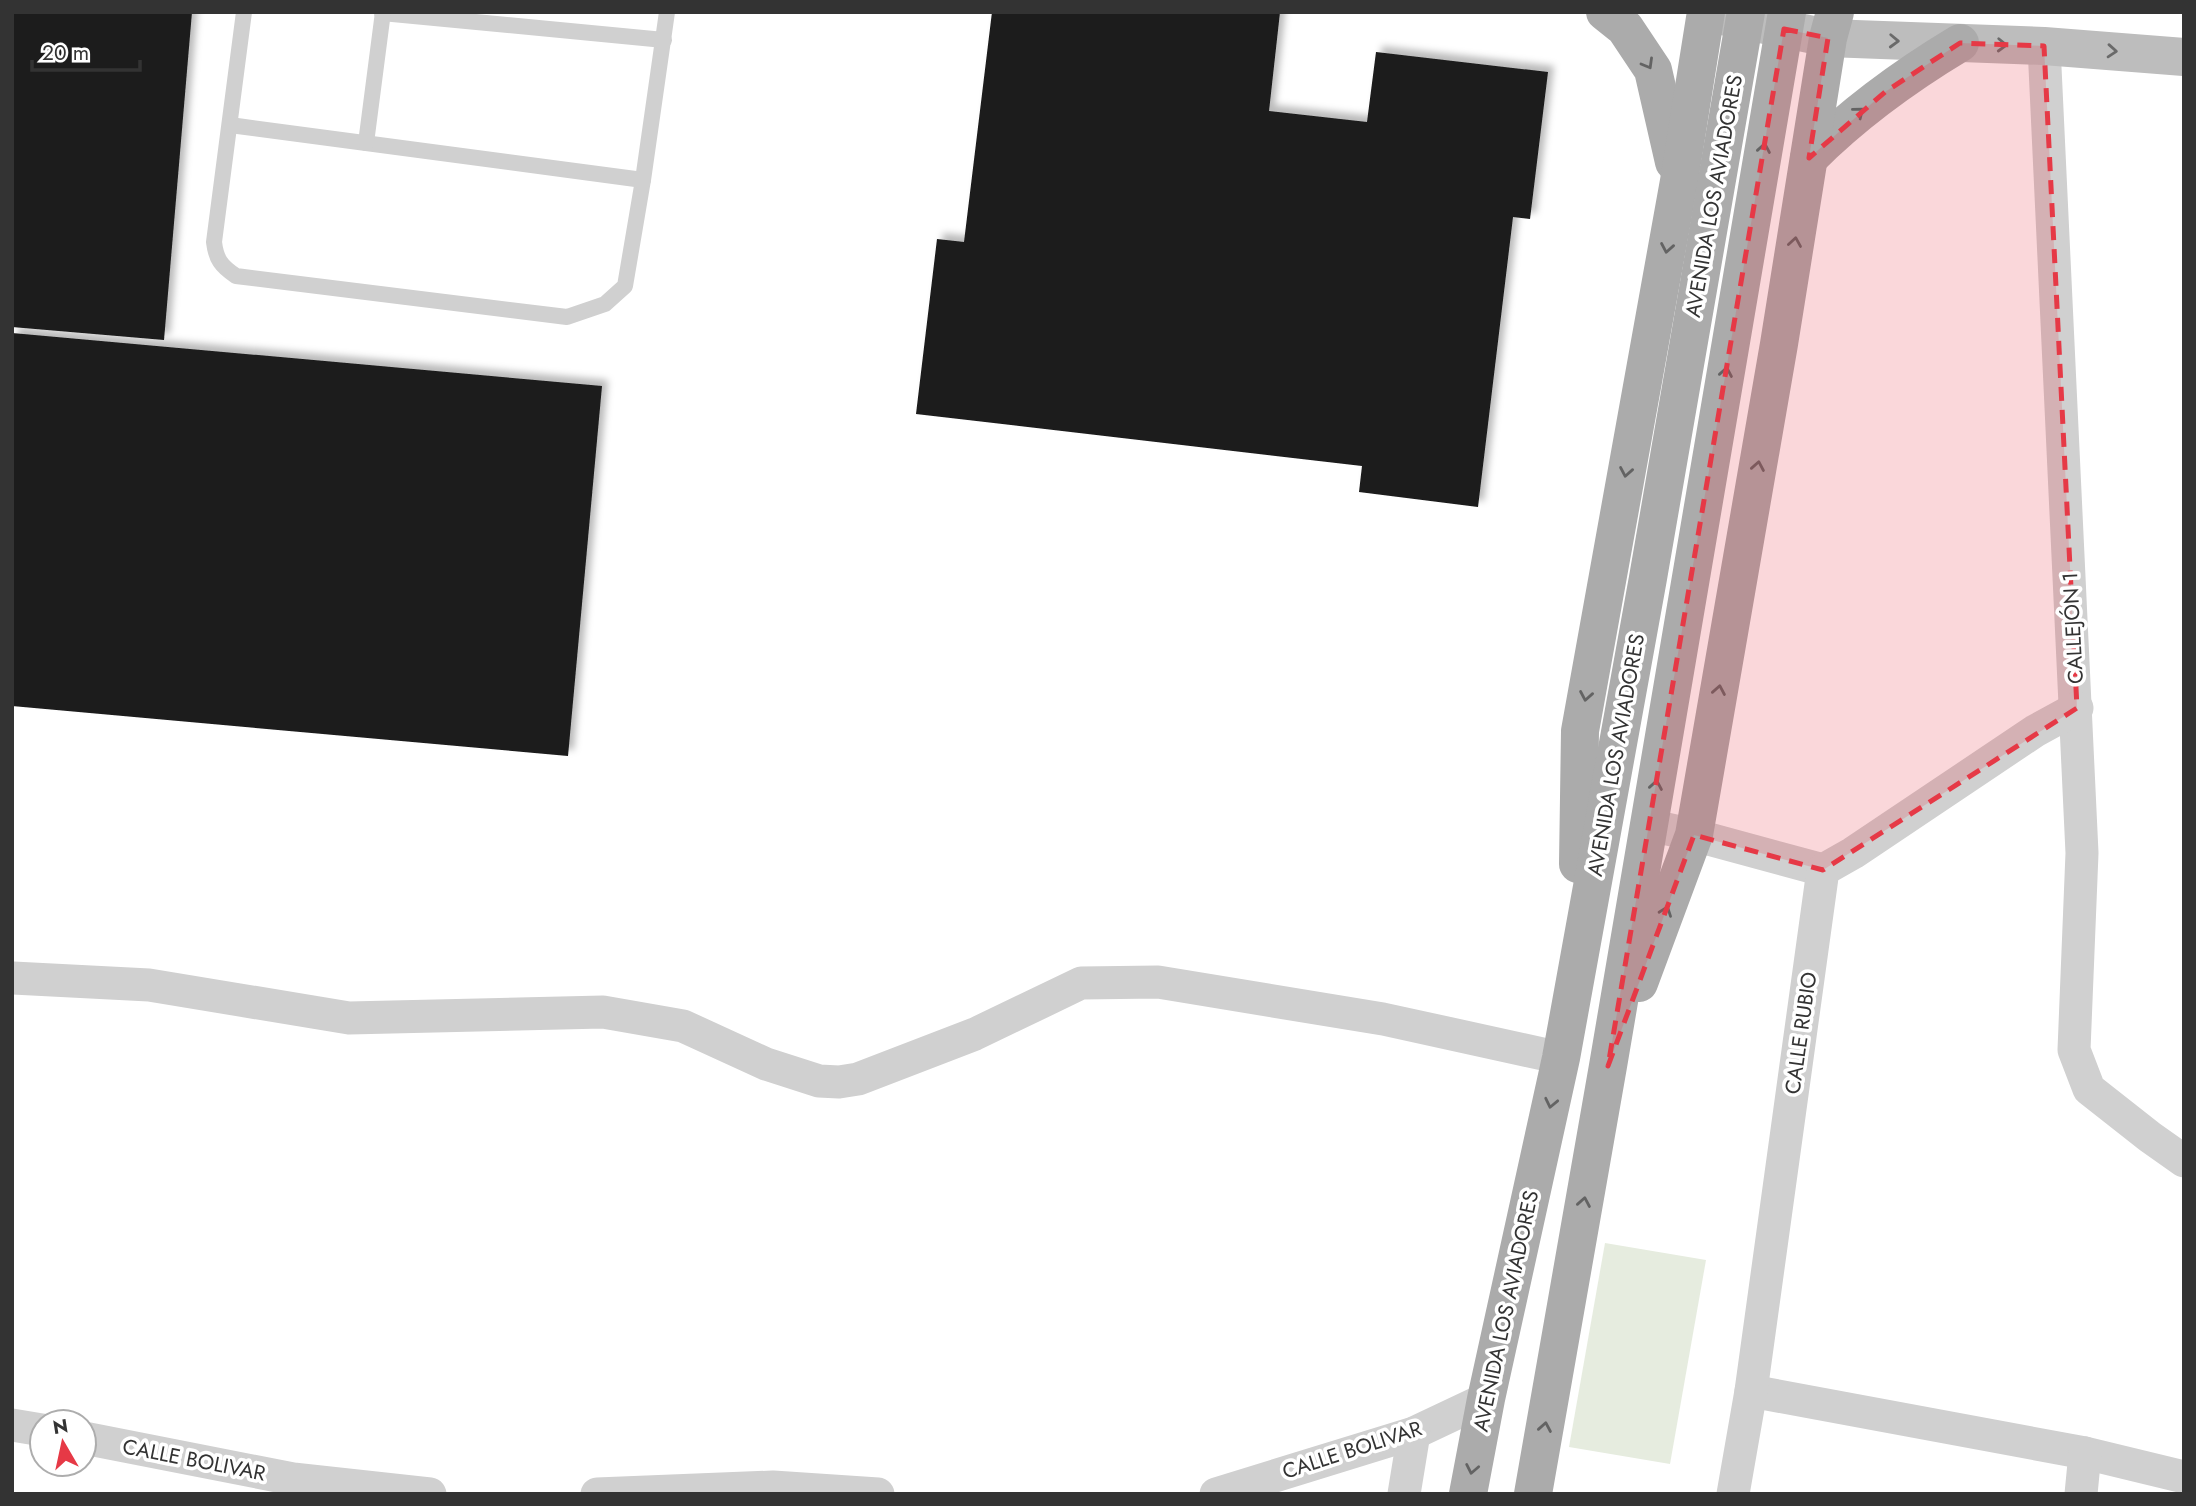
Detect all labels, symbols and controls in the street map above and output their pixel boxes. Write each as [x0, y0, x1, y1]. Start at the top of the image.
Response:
scale bar [32, 28, 140, 72]
one-way arrow [1889, 33, 1900, 48]
one-way arrow [1997, 37, 2008, 52]
text: 20 m [42, 38, 89, 68]
one-way arrow [2107, 43, 2118, 58]
one-way arrow [1640, 56, 1653, 69]
street label: AVENIDA LOS AVIADORES [1678, 72, 1750, 320]
one-way arrow [1852, 107, 1864, 120]
one-way arrow [1756, 142, 1771, 154]
one-way arrow [1787, 236, 1802, 248]
one-way arrow [1660, 242, 1675, 254]
one-way arrow [1718, 366, 1733, 378]
one-way arrow [1750, 460, 1765, 472]
one-way arrow [1619, 466, 1634, 478]
street label: CALLEJÓN 1 [2055, 571, 2091, 685]
street label: AVENIDA LOS AVIADORES [1580, 631, 1652, 879]
one-way arrow [1711, 685, 1726, 696]
one-way arrow [1579, 690, 1594, 702]
one-way arrow [1647, 779, 1662, 791]
one-way arrow [1658, 905, 1672, 917]
street label: CALLE RUBIO [1778, 970, 1824, 1096]
one-way arrow [1545, 1097, 1559, 1109]
street label: AVENIDA LOS AVIADORES [1466, 1188, 1546, 1434]
one-way arrow [1576, 1197, 1591, 1208]
north arrow [28, 1408, 98, 1478]
text: N [51, 1412, 70, 1441]
street label: CALLE BOLIVAR [1278, 1413, 1426, 1487]
one-way arrow [1537, 1421, 1552, 1432]
street label: CALLE BOLIVAR [120, 1431, 268, 1489]
one-way arrow [1466, 1463, 1481, 1475]

